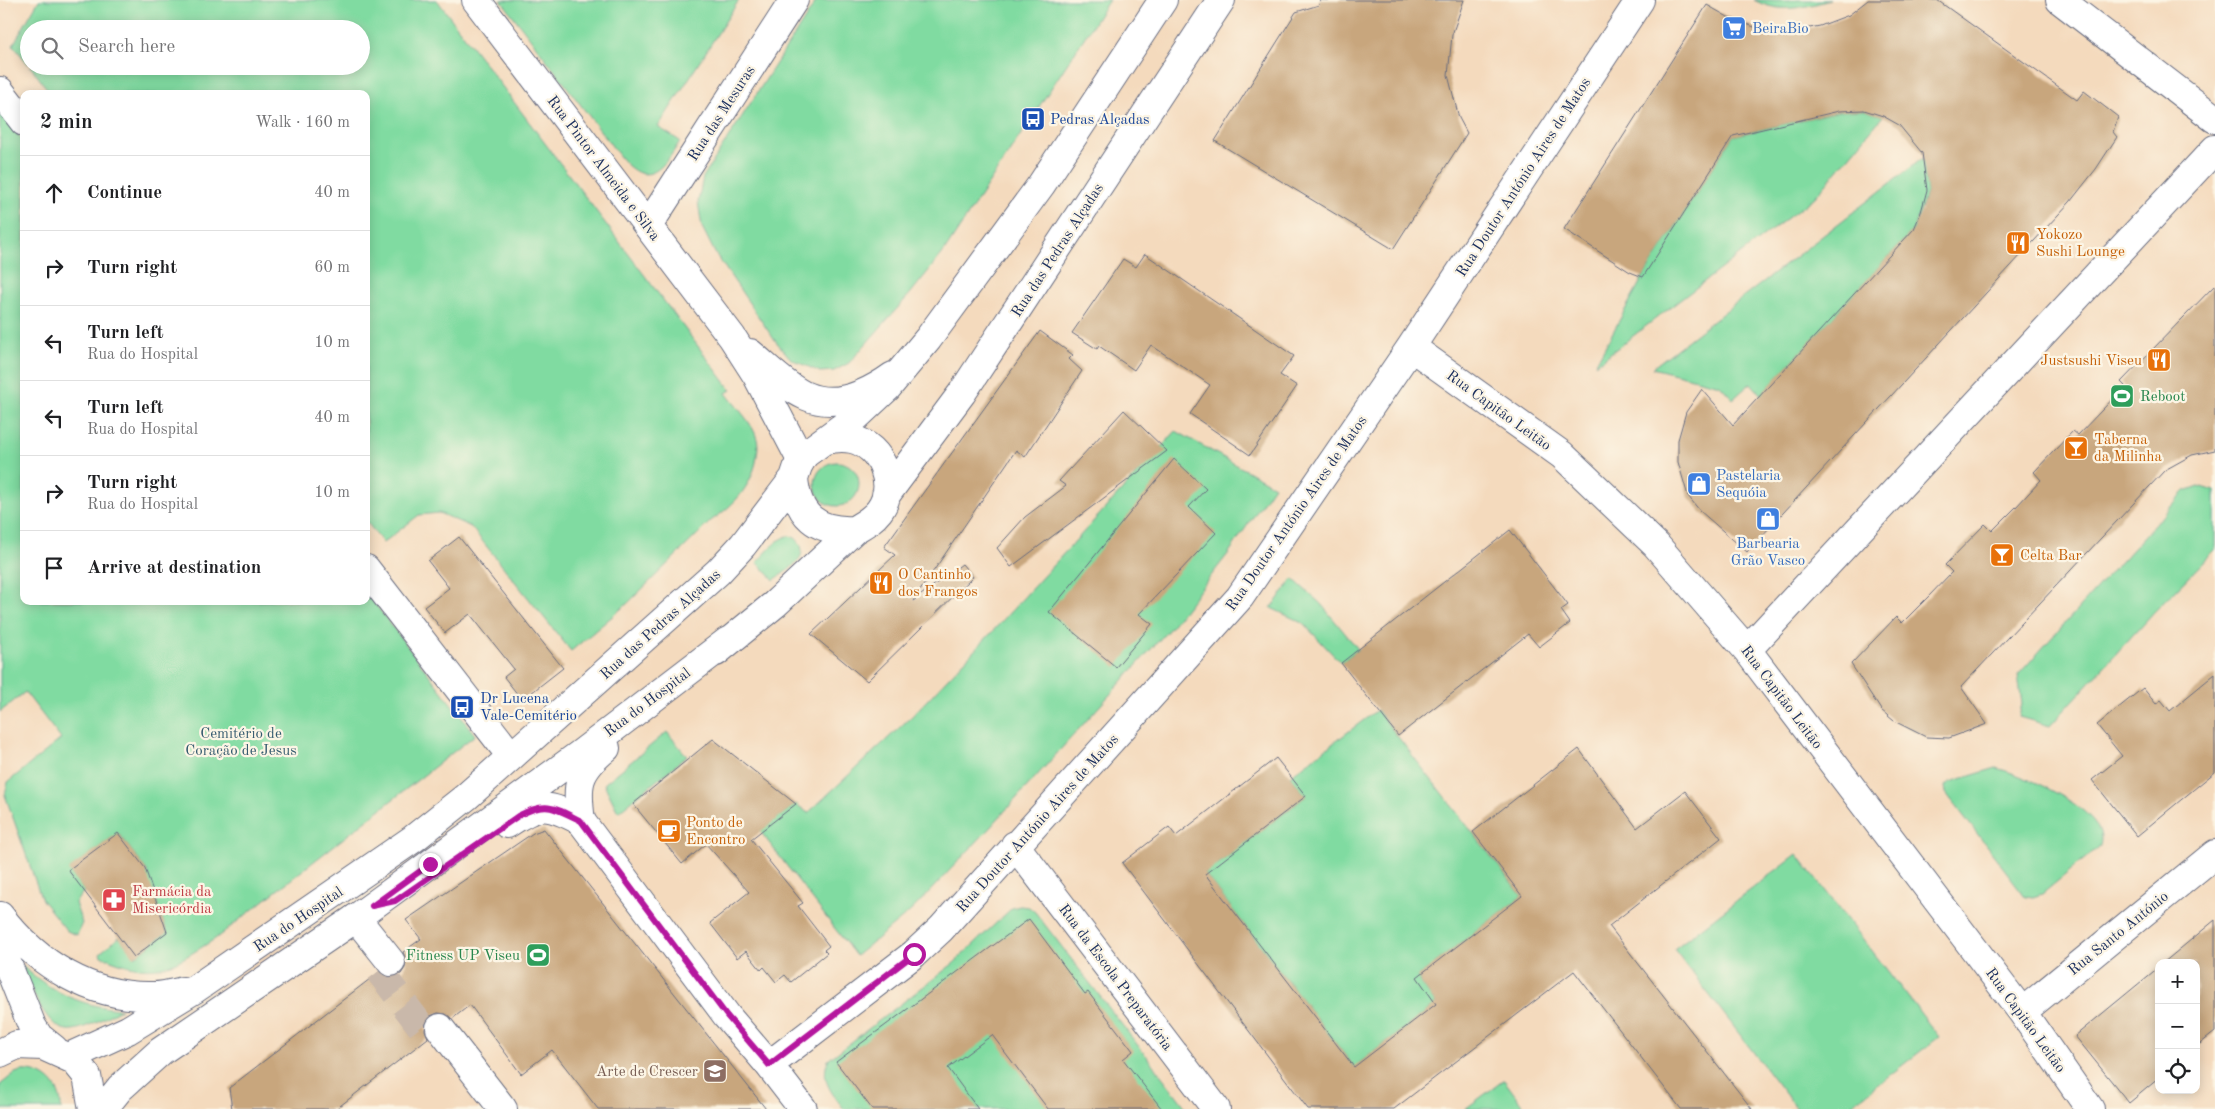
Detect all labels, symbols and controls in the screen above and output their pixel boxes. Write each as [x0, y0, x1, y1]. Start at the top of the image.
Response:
supermarket icon: BeiraBio [1721, 15, 1747, 41]
search box [20, 20, 370, 75]
place label: BeiraBio [1752, 22, 1809, 37]
icon: search [38, 34, 66, 62]
text: Search here [78, 38, 175, 57]
street label: Rua das Mesuras [686, 63, 759, 164]
street label: Rua Doutor António Aires de Matos [1454, 76, 1594, 280]
street label: Rua Pintor Almeida e Silva [544, 94, 662, 245]
bus stop icon: Pedras Alçadas [1020, 106, 1046, 132]
text: 2 min [40, 112, 93, 133]
place label: Pedras Alçadas [1050, 113, 1150, 128]
text: Walk · 160 m [255, 115, 350, 131]
icon: ahead [40, 179, 68, 207]
street label: Rua das Pedras Alçadas [1009, 181, 1107, 320]
text: Continue [87, 184, 162, 203]
text: 40 m [314, 185, 350, 201]
place label: Yokozo Sushi Lounge [2036, 228, 2125, 260]
restaurant icon: Yokozo Sushi Lounge [2005, 230, 2031, 256]
icon: right [40, 254, 68, 282]
text: Turn right [87, 259, 177, 278]
text: 60 m [314, 260, 350, 276]
text: Turn left [87, 324, 164, 343]
icon: left [40, 329, 68, 357]
text: 10 m [314, 335, 350, 351]
text: Rua do Hospital [87, 347, 198, 363]
restaurant icon: Justsushi Viseu [2146, 347, 2172, 373]
place label: Justsushi Viseu [2040, 354, 2142, 369]
street label: Rua Capitão Leitão [1443, 368, 1553, 454]
sports icon: Reboot [2109, 383, 2135, 409]
place label: Reboot [2140, 390, 2185, 405]
text: Turn left [87, 399, 164, 418]
icon: left [40, 404, 68, 432]
text: 40 m [314, 410, 350, 426]
street label: Rua Doutor António Aires de Matos [1224, 414, 1370, 614]
text: Rua do Hospital [87, 422, 198, 438]
place label: Taberna da Milinha [2094, 433, 2162, 465]
bar icon: Taberna da Milinha [2063, 435, 2089, 461]
place label: Pastelaria Sequóia [1716, 469, 1781, 501]
shop icon: Pastelaria Sequóia [1686, 471, 1712, 497]
text: Turn right [87, 474, 177, 493]
icon: right [40, 479, 68, 507]
text: 10 m [314, 485, 350, 501]
text: Rua do Hospital [87, 497, 198, 513]
shop icon: Barbearia Grão Vasco [1755, 506, 1781, 532]
place label: Barbearia Grão Vasco [1731, 537, 1805, 569]
bar icon: Celta Bar [1989, 542, 2015, 568]
place label: Celta Bar [2020, 549, 2082, 564]
icon: arrive [40, 554, 68, 582]
text: Arrive at destination [87, 559, 261, 578]
street label: Rua das Pedras Alçadas [598, 567, 724, 683]
place label: O Cantinho dos Frangos [898, 568, 978, 600]
restaurant icon: O Cantinho dos Frangos [868, 570, 894, 596]
street label: Rua Capitão Leitão [1737, 643, 1824, 752]
street label: Rua do Hospital [602, 666, 694, 741]
place label: Dr Lucena Vale-Cemitério [480, 692, 577, 724]
bus stop icon: Dr Lucena Vale-Cemitério [449, 694, 475, 720]
park label: Cemitério de Coração de Jesus [185, 727, 297, 759]
street label: Rua Doutor António Aires de Matos [954, 732, 1122, 916]
place label: Ponto de Encontro [686, 816, 745, 848]
cafe icon: Ponto de Encontro [656, 818, 682, 844]
route end [419, 853, 442, 876]
place label: Farmácia da Misericórdia [132, 885, 212, 917]
street label: Rua do Hospital [251, 885, 346, 956]
pharmacy icon: Farmácia da Misericórdia [101, 887, 127, 913]
street label: Rua Santo António [2066, 889, 2172, 979]
street label: Rua da Escola Preparatória [1055, 902, 1175, 1054]
sports icon: Fitness UP Viseu [525, 942, 551, 968]
route start [903, 943, 926, 966]
place label: Fitness UP Viseu [406, 949, 520, 964]
map controls [2155, 959, 2200, 1094]
button: + [2155, 959, 2200, 1004]
street label: Rua Capitão Leitão [1982, 966, 2068, 1076]
button: − [2155, 1004, 2200, 1049]
button: locate [2155, 1049, 2200, 1094]
school or university icon: Arte de Crescer [702, 1058, 728, 1084]
place label: Arte de Crescer [596, 1065, 698, 1080]

